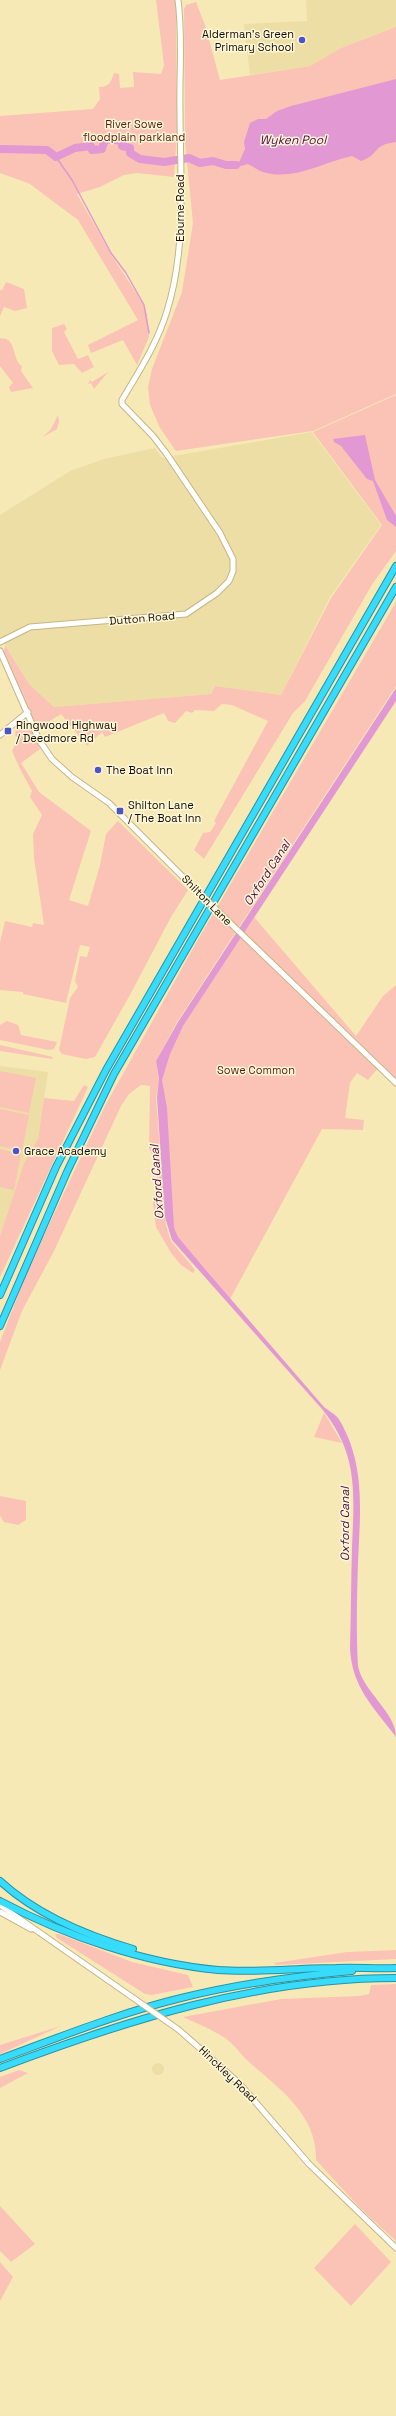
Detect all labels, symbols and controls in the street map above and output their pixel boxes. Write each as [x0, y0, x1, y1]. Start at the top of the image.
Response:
place label: Alderman's Green Primary School [202, 27, 294, 54]
marker: Alderman's Green Primary School [297, 35, 307, 45]
park label: River Sowe floodplain parkland [83, 117, 185, 144]
water label: Wyken Pool [260, 132, 328, 148]
street label: Eburne Road [173, 174, 187, 242]
street label: Dutton Road [109, 608, 175, 628]
place label: Ringwood Highway / Deedmore Rd [16, 718, 117, 745]
marker: Ringwood Highway / Deedmore Rd [3, 726, 13, 736]
place label: The Boat Inn [106, 763, 173, 777]
marker: The Boat Inn [93, 765, 103, 775]
place label: Shilton Lane / The Boat Inn [128, 798, 201, 825]
marker: Shilton Lane / The Boat Inn [115, 806, 125, 816]
water label: Oxford Canal [240, 836, 295, 909]
street label: Shilton Lane [179, 872, 235, 928]
park label: Sowe Common [217, 1063, 295, 1077]
water label: Oxford Canal [146, 1142, 168, 1220]
place label: Grace Academy [24, 1144, 107, 1158]
marker: Grace Academy [11, 1146, 21, 1156]
water label: Oxford Canal [337, 1485, 353, 1561]
street label: Hinckley Road [196, 2043, 260, 2105]

